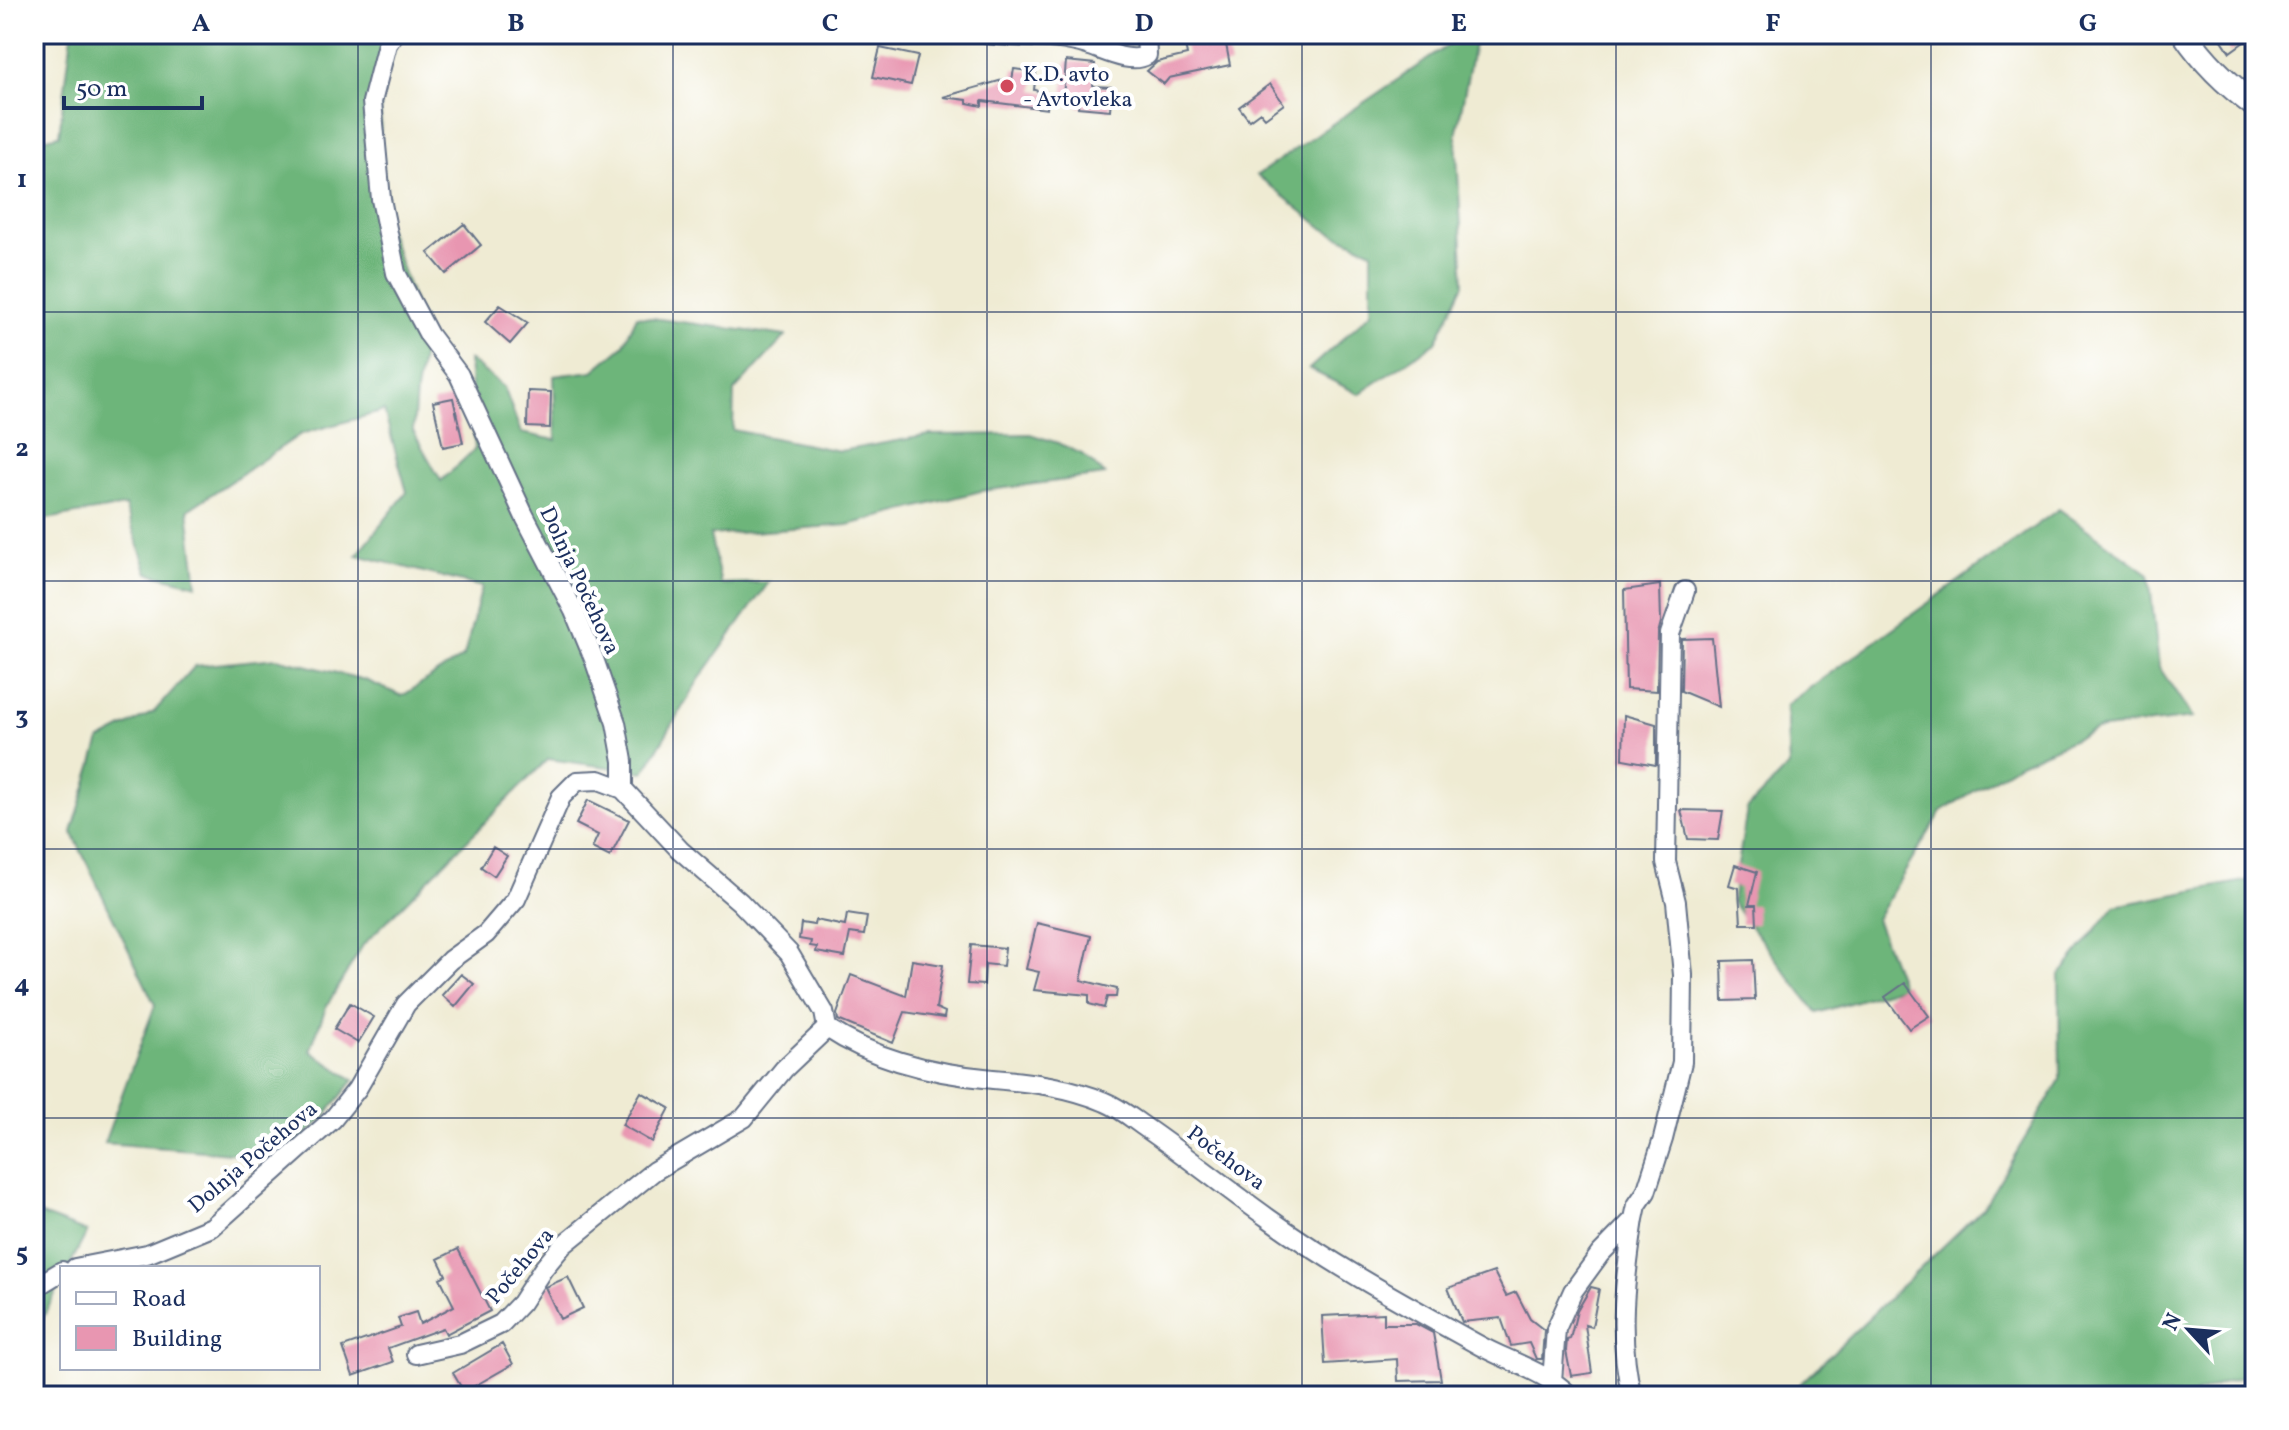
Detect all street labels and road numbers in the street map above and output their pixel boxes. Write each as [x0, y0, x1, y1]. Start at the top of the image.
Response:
street label: Dolnja Počehova [531, 502, 627, 660]
street label: Dolnja Počehova [182, 1094, 325, 1221]
street label: Počehova [1180, 1119, 1271, 1199]
street label: Počehova [480, 1222, 562, 1312]

